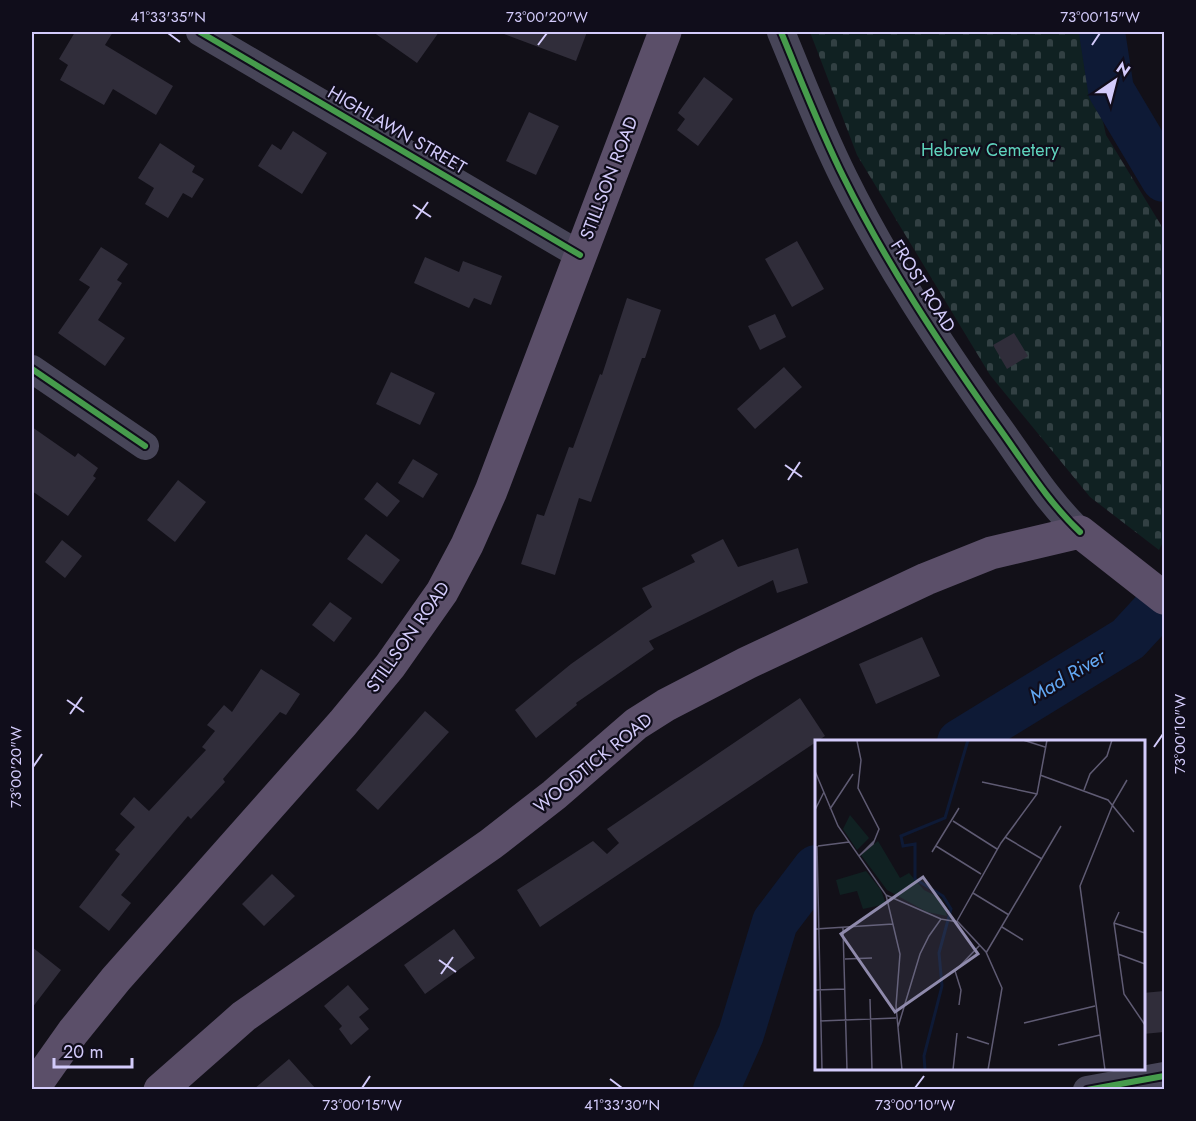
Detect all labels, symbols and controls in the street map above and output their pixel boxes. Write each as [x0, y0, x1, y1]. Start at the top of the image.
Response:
text: 41°33'35"N [130, 6, 206, 28]
text: 73°00'20"W [506, 6, 588, 28]
text: 73°00'15"W [1060, 6, 1140, 28]
north arrow [1085, 51, 1145, 111]
text: N [1112, 56, 1135, 82]
street label: HIGHLAWN STREET [323, 80, 472, 181]
street label: STILLSON ROAD [574, 113, 644, 243]
park label: Hebrew Cemetery [921, 137, 1059, 163]
street label: FROST ROAD [884, 235, 962, 337]
street label: STILLSON ROAD [360, 576, 456, 698]
water label: Mad River [1024, 642, 1112, 711]
text: 73°00'10"W [1169, 694, 1191, 774]
street label: WOODTICK ROAD [528, 707, 658, 819]
text: 73°00'20"W [5, 726, 27, 808]
inset map [815, 740, 1145, 1070]
scale bar [54, 1031, 132, 1069]
text: 20 m [63, 1039, 103, 1065]
text: 73°00'15"W [322, 1094, 402, 1116]
text: 41°33'30"N [584, 1094, 660, 1116]
text: 73°00'10"W [875, 1094, 955, 1116]

